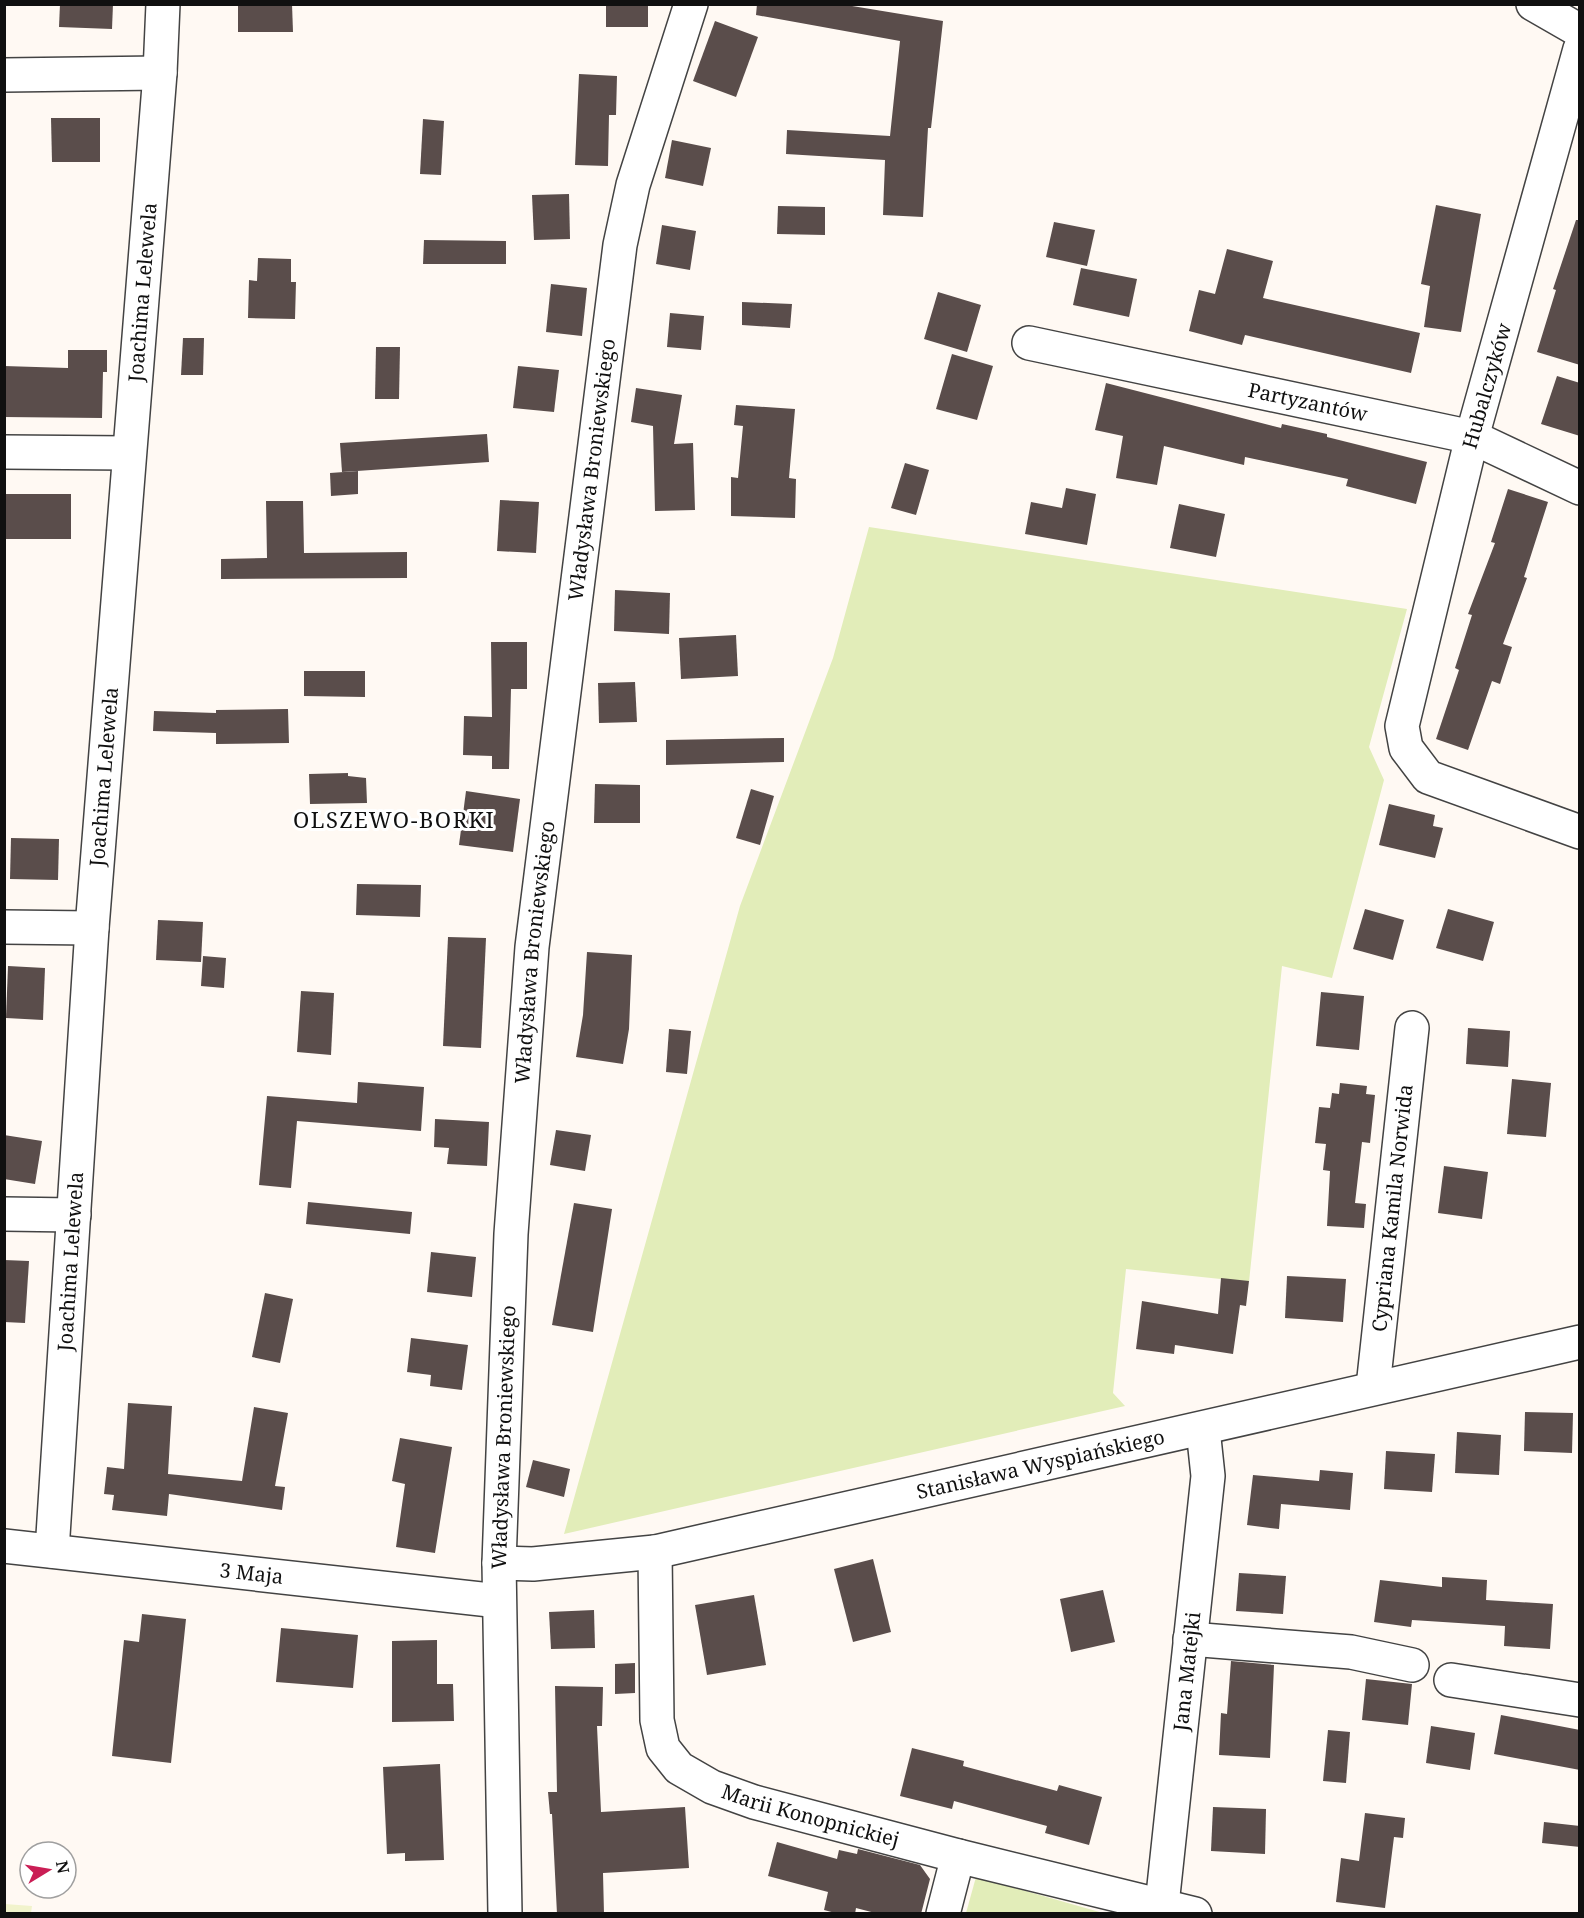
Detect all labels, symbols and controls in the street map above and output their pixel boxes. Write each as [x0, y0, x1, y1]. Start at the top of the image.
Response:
street label: Joachima Lelewela [121, 202, 163, 384]
street label: Hubalczyków [1456, 319, 1518, 452]
street label: Władysława Broniewskiego [561, 337, 621, 603]
street label: Partyzantów [1246, 376, 1371, 428]
street label: Joachima Lelewela [83, 686, 124, 868]
district label: OLSZEWO-BORKI [293, 804, 495, 834]
street label: Władysława Broniewskiego [508, 819, 561, 1085]
street label: Cypriana Kamila Norwida [1365, 1083, 1419, 1333]
street label: Joachima Lelewela [51, 1171, 89, 1353]
street label: Władysława Broniewskiego [485, 1305, 521, 1570]
street label: Stanisława Wyspiańskiego [914, 1423, 1167, 1505]
street label: 3 Maja [218, 1556, 285, 1590]
street label: Jana Matejki [1167, 1610, 1206, 1733]
street label: Marii Konopnickiej [718, 1778, 902, 1853]
north arrow [18, 1840, 78, 1900]
text: N [51, 1859, 75, 1876]

